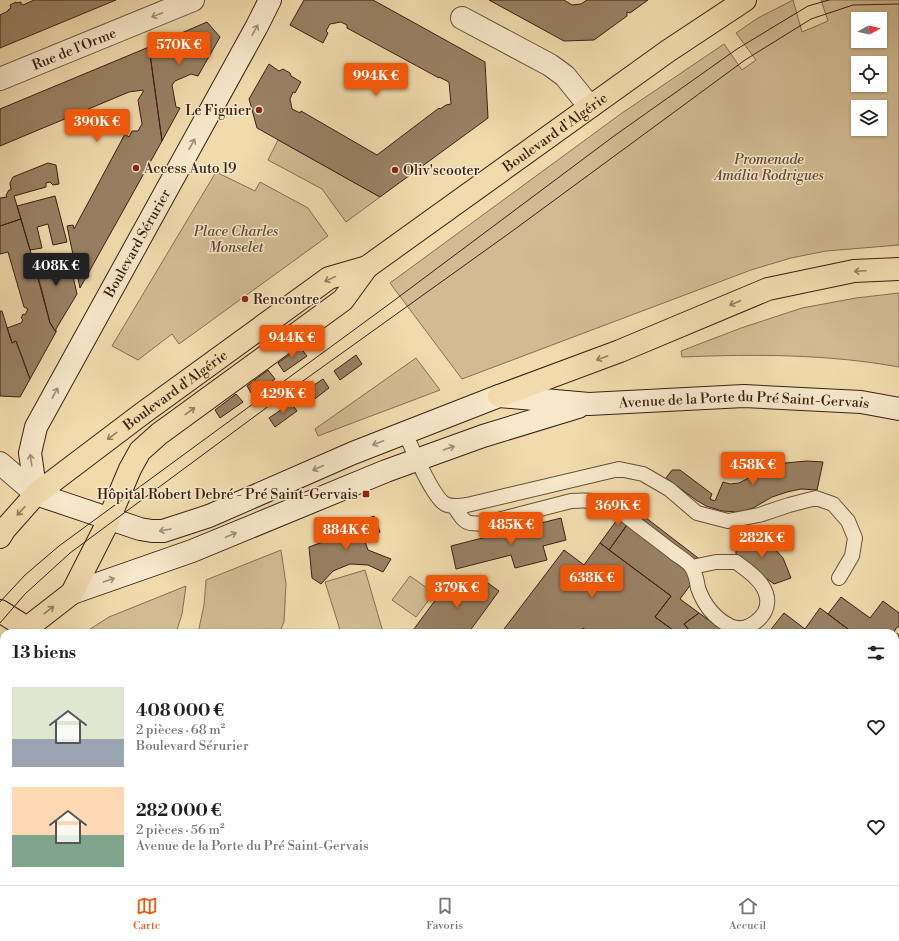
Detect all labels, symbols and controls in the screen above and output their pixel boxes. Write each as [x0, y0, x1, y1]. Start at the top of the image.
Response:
one-way arrow [151, 11, 163, 19]
north arrow [851, 12, 887, 48]
map controls [851, 12, 887, 136]
street label: Rue de l'Orme [30, 24, 119, 75]
one-way arrow [251, 24, 259, 36]
pin: 570K € [146, 32, 212, 66]
text: 570K € [156, 37, 202, 53]
button: locate [851, 56, 887, 92]
pin: 994K € [343, 63, 409, 97]
text: 994K € [353, 68, 399, 84]
street label: Boulevard d'Algérie [499, 89, 611, 177]
button: layers [851, 100, 887, 136]
place label: Le Figuier [185, 102, 251, 120]
marker: Le Figuier [254, 105, 264, 115]
pin: 390K € [64, 109, 130, 143]
text: 390K € [74, 114, 120, 130]
one-way arrow [189, 138, 196, 150]
park label: Promenade Amália Rodrigues [712, 151, 824, 185]
place label: Access Auto 19 [143, 160, 237, 178]
place label: Oliv'scooter [403, 162, 480, 180]
marker: Access Auto 19 [131, 163, 141, 173]
marker: Oliv'scooter [390, 165, 400, 175]
street label: Boulevard Sérurier [100, 186, 175, 302]
park label: Place Charles Monselet [193, 223, 278, 257]
pin: 408K € [23, 253, 89, 287]
text: 408K € [32, 258, 80, 274]
one-way arrow [854, 267, 867, 275]
one-way arrow [324, 276, 336, 283]
place label: Rencontre [253, 291, 319, 309]
marker: Rencontre [240, 294, 250, 304]
one-way arrow [729, 300, 741, 307]
pin: 944K € [259, 325, 325, 359]
text: 944K € [269, 330, 315, 346]
street label: Boulevard d'Algérie [119, 347, 231, 435]
one-way arrow [597, 354, 609, 362]
pin: 429K € [250, 381, 316, 415]
text: 429K € [260, 386, 306, 402]
one-way arrow [51, 387, 59, 399]
street label: Avenue de la Porte du Pré Saint-Gervais [617, 388, 871, 413]
one-way arrow [185, 407, 196, 416]
one-way arrow [106, 432, 117, 440]
one-way arrow [373, 440, 385, 448]
one-way arrow [442, 444, 454, 452]
pin: 458K € [720, 452, 786, 486]
one-way arrow [27, 454, 35, 467]
text: 458K € [730, 457, 776, 473]
one-way arrow [312, 465, 324, 473]
place label: Hôpital Robert Debré - Pré Saint-Gervais [97, 486, 358, 504]
marker: Hôpital Robert Debré - Pré Saint-Gervais [361, 489, 371, 499]
pin: 369K € [585, 493, 651, 527]
text: 369K € [595, 498, 641, 514]
one-way arrow [16, 506, 25, 516]
pin: 485K € [478, 512, 544, 546]
pin: 884K € [313, 517, 379, 551]
text: 485K € [488, 517, 534, 533]
text: 884K € [323, 522, 369, 538]
pin: 282K € [729, 525, 795, 559]
one-way arrow [159, 526, 172, 534]
text: 282K € [739, 530, 785, 546]
one-way arrow [224, 531, 236, 538]
pin: 638K € [559, 565, 625, 599]
text: 638K € [569, 570, 615, 586]
pin: 379K € [424, 575, 490, 609]
one-way arrow [103, 576, 115, 584]
text: 379K € [435, 580, 479, 596]
one-way arrow [44, 606, 55, 615]
text: 13 biens [12, 642, 76, 664]
icon: filters [865, 642, 887, 664]
text: 408 000 € [136, 700, 224, 722]
icon: home [44, 703, 92, 751]
icon: heart [865, 716, 887, 738]
text: 2 pièces · 68 m² [136, 722, 225, 738]
text: Boulevard Sérurier [136, 738, 249, 754]
text: 282 000 € [136, 800, 222, 822]
icon: home [44, 803, 92, 851]
icon: heart [865, 816, 887, 838]
text: 2 pièces · 56 m² [136, 822, 224, 838]
text: Avenue de la Porte du Pré Saint-Gervais [136, 838, 369, 854]
tab: Carte [133, 895, 160, 933]
tab: Favoris [426, 895, 463, 933]
tab: Accueil [729, 895, 766, 933]

